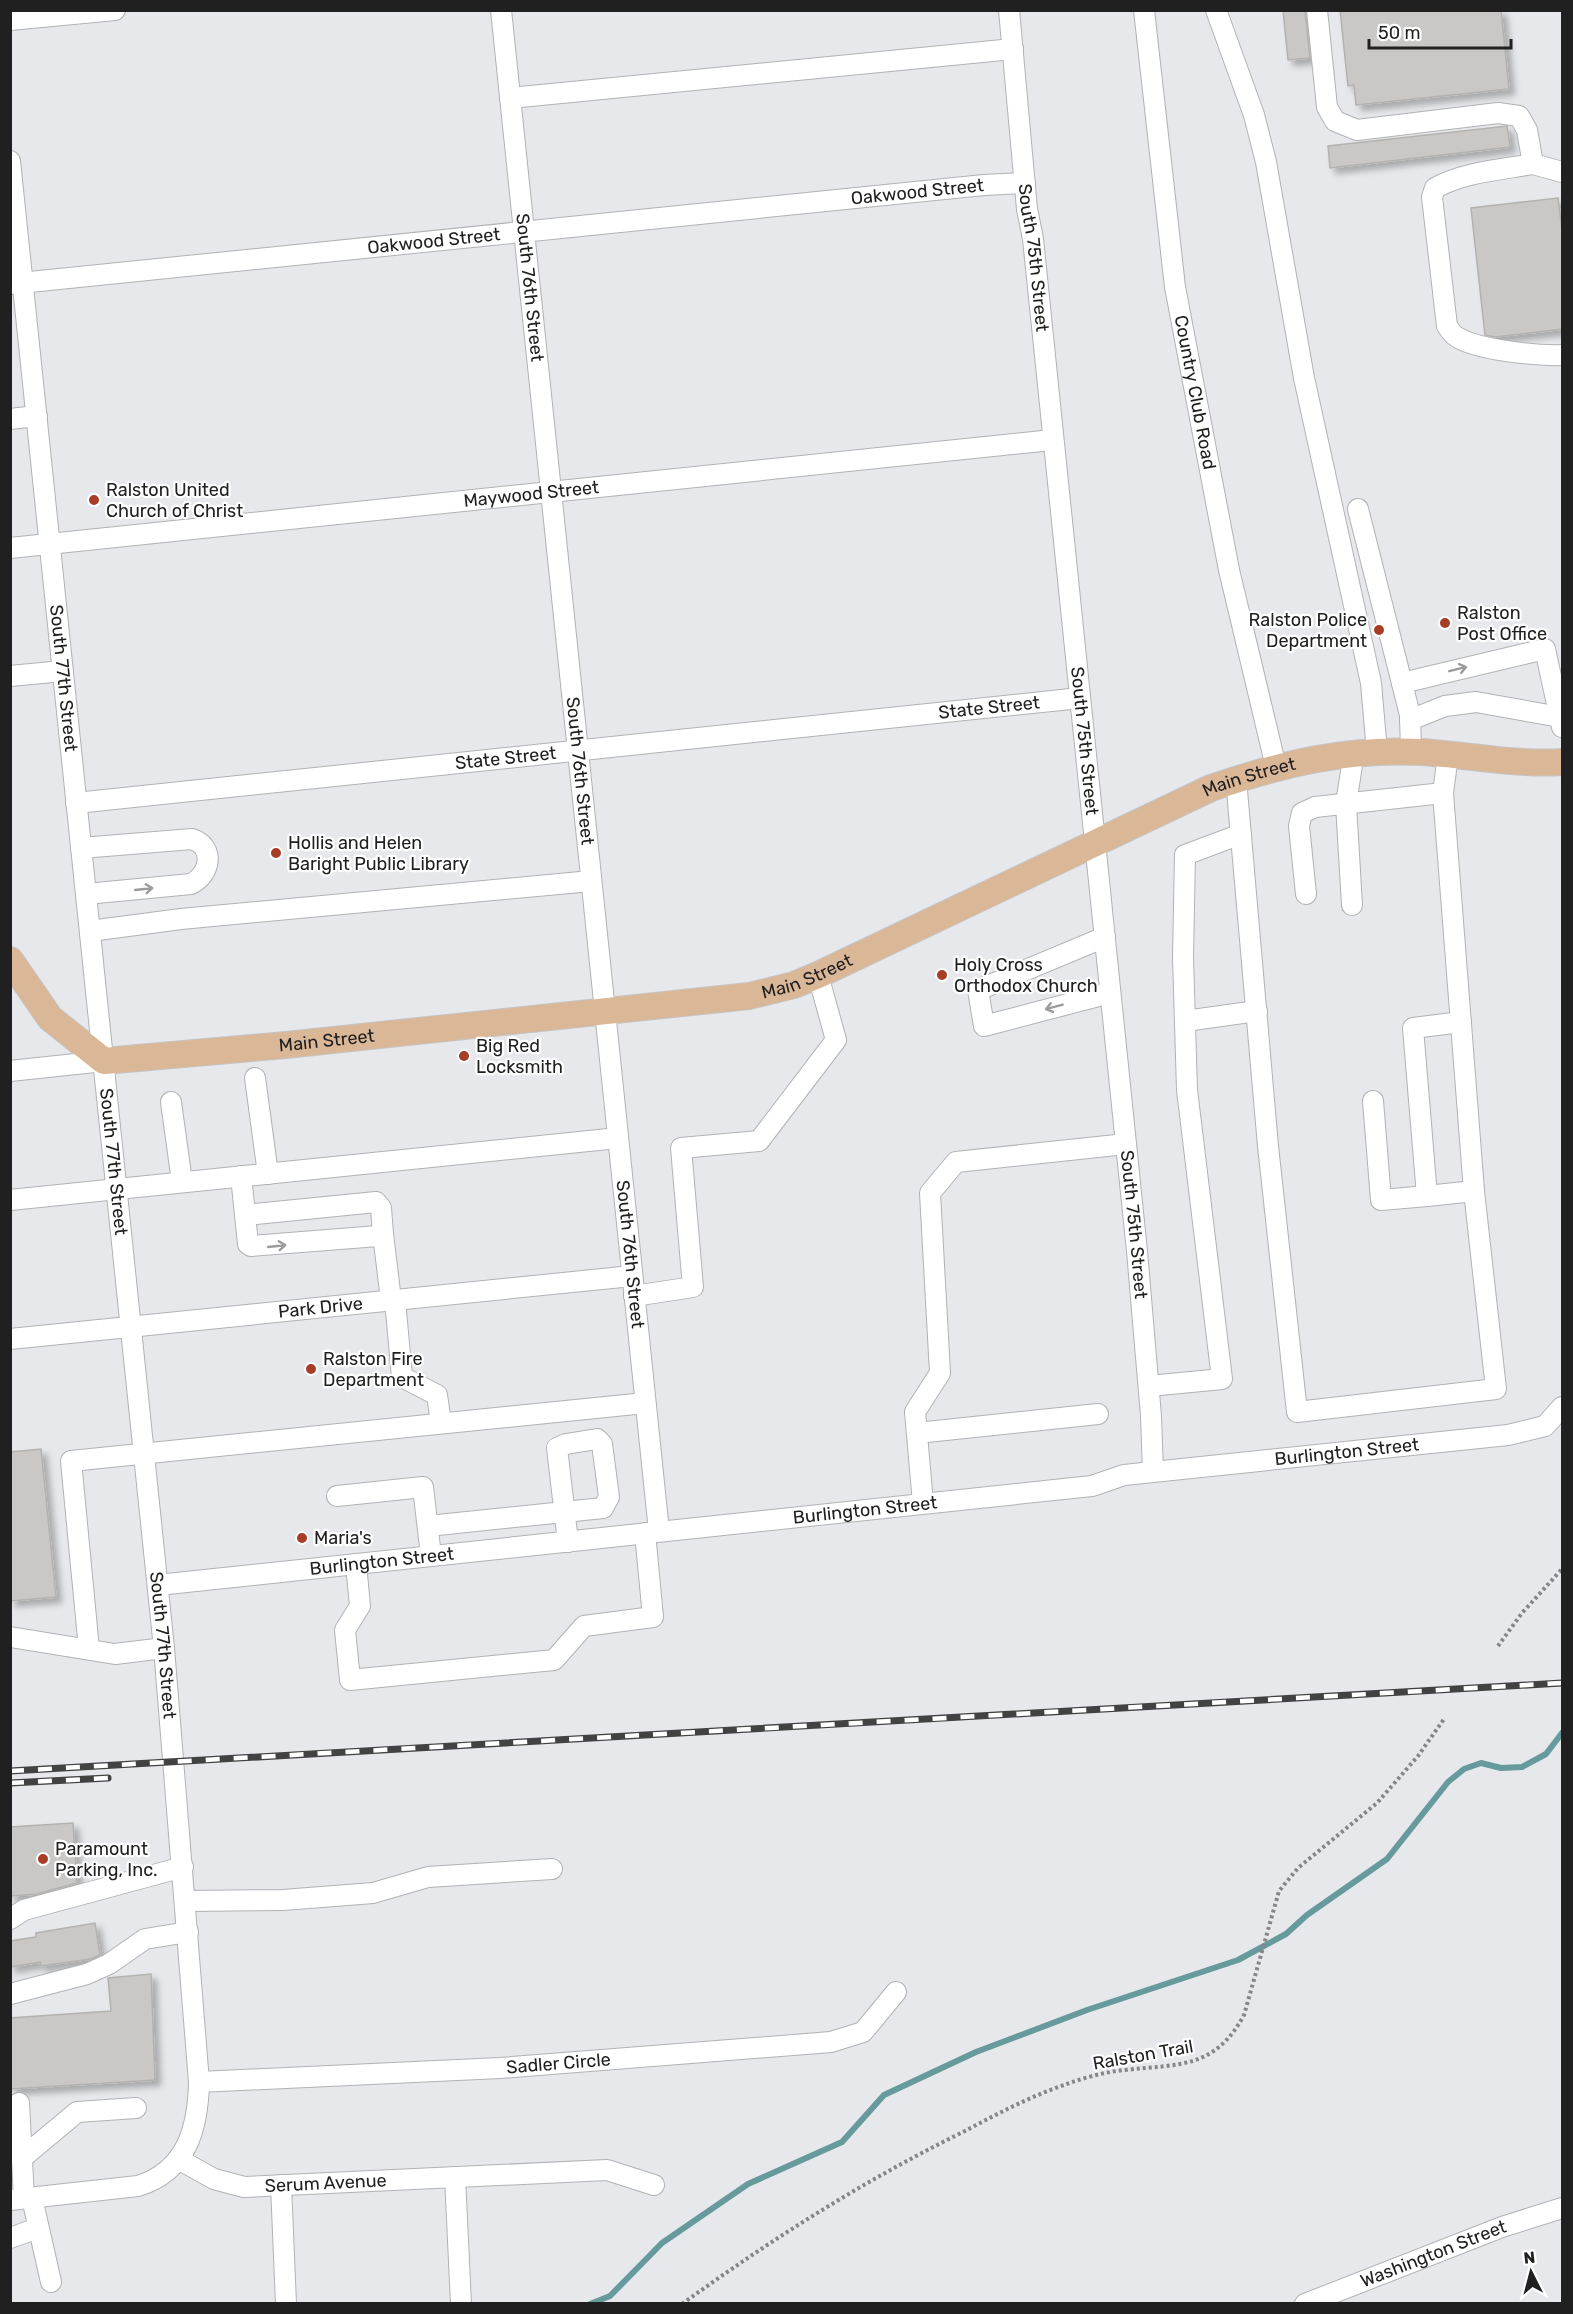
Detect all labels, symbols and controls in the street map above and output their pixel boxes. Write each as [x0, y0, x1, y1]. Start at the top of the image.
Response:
scale bar [1369, 12, 1512, 50]
text: 50 m [1378, 22, 1421, 44]
street label: Oakwood Street [850, 174, 985, 209]
street label: South 75th Street [1014, 183, 1053, 333]
street label: South 76th Street [511, 212, 548, 363]
street label: Oakwood Street [366, 223, 501, 259]
street label: Country Club Road [1170, 313, 1221, 471]
street label: Maywood Street [462, 476, 600, 512]
place label: Ralston United Church of Christ [106, 479, 243, 522]
marker: Ralston United Church of Christ [87, 493, 101, 507]
place label: Ralston Post Office [1457, 602, 1547, 645]
street label: South 77th Street [45, 604, 82, 753]
place label: Ralston Police Department [1249, 609, 1367, 652]
marker: Ralston Post Office [1438, 616, 1452, 630]
marker: Ralston Police Department [1372, 623, 1386, 637]
one-way arrow [1449, 662, 1468, 674]
street label: South 75th Street [1066, 666, 1103, 816]
street label: State Street [937, 691, 1041, 724]
street label: South 76th Street [561, 696, 599, 846]
street label: State Street [454, 742, 557, 774]
street label: Main Street [1199, 753, 1298, 802]
place label: Hollis and Helen Baright Public Library [288, 832, 469, 875]
marker: Hollis and Helen Baright Public Library [269, 846, 283, 860]
one-way arrow [133, 883, 153, 894]
street label: Main Street [759, 949, 856, 1004]
place label: Holy Cross Orthodox Church [954, 954, 1098, 997]
marker: Holy Cross Orthodox Church [935, 968, 949, 982]
one-way arrow [1045, 1002, 1064, 1014]
street label: Main Street [278, 1025, 375, 1057]
place label: Big Red Locksmith [476, 1035, 563, 1078]
marker: Big Red Locksmith [457, 1049, 471, 1063]
street label: South 77th Street [95, 1087, 132, 1236]
street label: South 75th Street [1116, 1149, 1152, 1300]
street label: South 76th Street [612, 1179, 649, 1329]
one-way arrow [266, 1240, 286, 1251]
street label: Park Drive [277, 1292, 364, 1323]
place label: Ralston Fire Department [323, 1348, 424, 1391]
marker: Ralston Fire Department [304, 1362, 318, 1376]
street label: Burlington Street [1273, 1433, 1420, 1470]
street label: Burlington Street [792, 1491, 938, 1529]
place label: Maria's [314, 1527, 372, 1549]
marker: Maria's [295, 1531, 309, 1545]
street label: Burlington Street [309, 1543, 455, 1580]
street label: South 77th Street [145, 1570, 181, 1720]
place label: Paramount Parking, Inc. [55, 1838, 158, 1881]
marker: Paramount Parking, Inc. [36, 1852, 50, 1866]
street label: Ralston Trail [1091, 2035, 1195, 2075]
street label: Sadler Circle [505, 2048, 612, 2078]
street label: Serum Avenue [264, 2169, 387, 2197]
street label: Washington Street [1357, 2215, 1509, 2292]
north arrow [1501, 2242, 1561, 2302]
text: N [1523, 2248, 1536, 2268]

